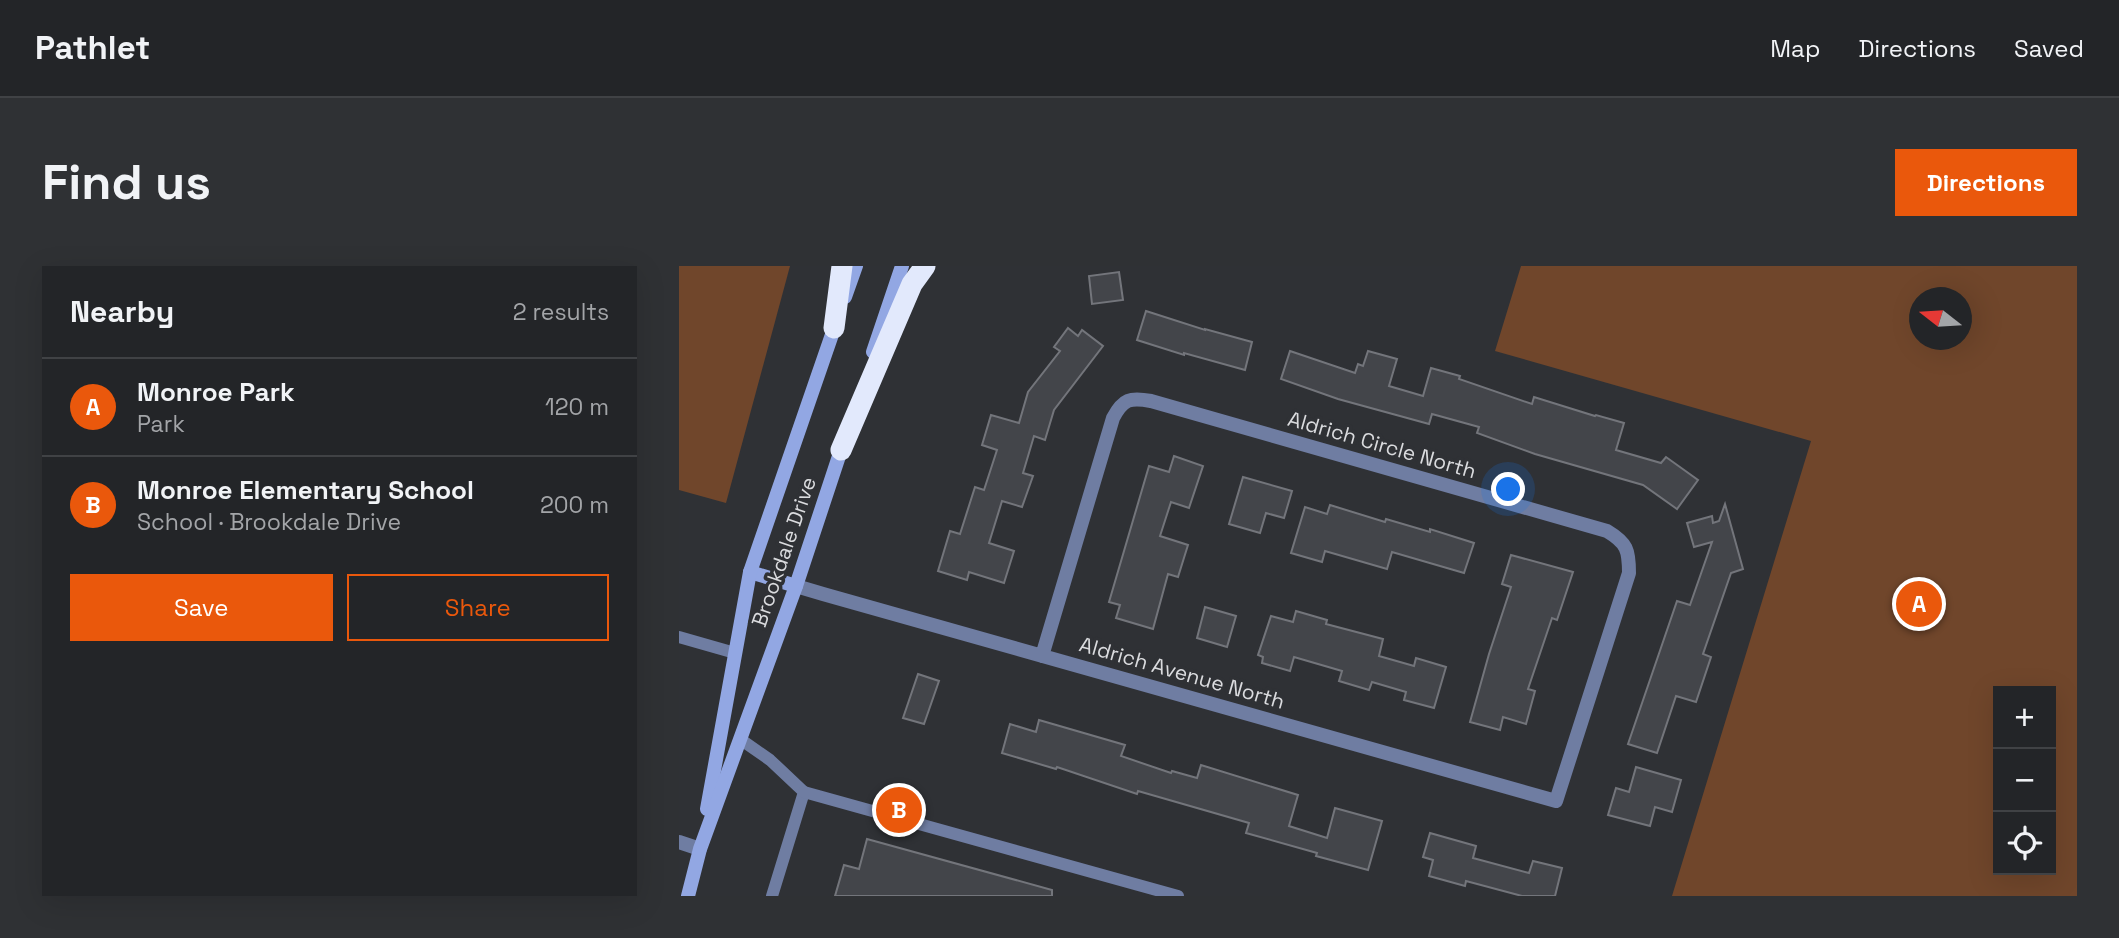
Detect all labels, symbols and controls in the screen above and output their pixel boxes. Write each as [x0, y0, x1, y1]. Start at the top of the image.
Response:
text: Pathlet [35, 27, 150, 69]
text: Map [1770, 33, 1820, 64]
text: Directions [1858, 33, 1976, 64]
text: Saved [2014, 33, 2084, 64]
button: Directions [1895, 149, 2077, 216]
text: Find us [42, 151, 211, 213]
north arrow [1909, 287, 1972, 350]
text: Nearby [70, 292, 174, 331]
text: 2 results [513, 297, 609, 327]
text: Monroe Park [137, 375, 295, 409]
text: A [86, 392, 100, 422]
text: 120 m [545, 392, 609, 422]
street label: Aldrich Circle North [1285, 405, 1480, 484]
text: Park [137, 409, 185, 439]
your location [1491, 472, 1525, 506]
text: Monroe Elementary School [137, 473, 474, 507]
street label: Brookdale Drive [745, 473, 822, 630]
text: B [85, 490, 101, 520]
text: 200 m [540, 490, 609, 520]
text: School · Brookdale Drive [137, 507, 401, 537]
button: Save [70, 574, 333, 641]
button: Share [347, 574, 609, 641]
pin: A [1896, 578, 1942, 630]
street label: Aldrich Avenue North [1076, 630, 1288, 715]
map controls [1993, 686, 2056, 875]
button: + [1993, 686, 2056, 749]
button: − [1993, 749, 2056, 812]
pin: B [876, 784, 922, 836]
button: locate [1993, 812, 2056, 875]

